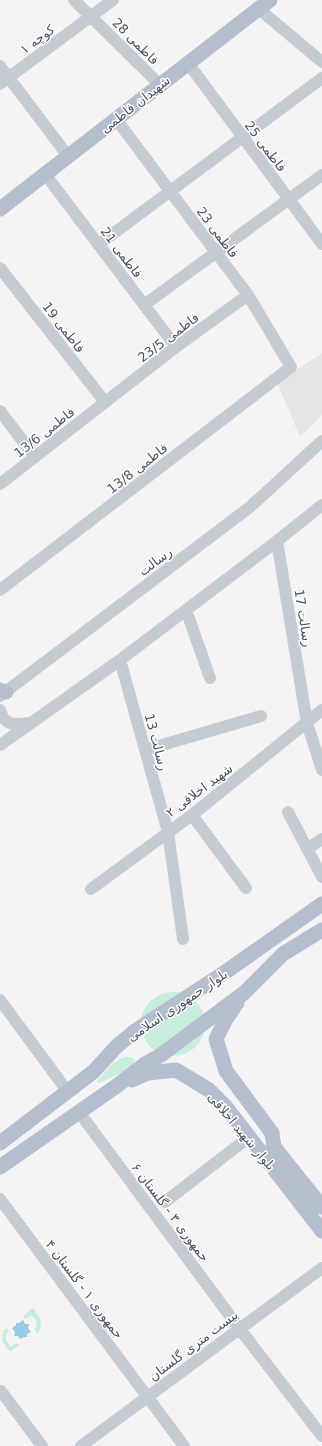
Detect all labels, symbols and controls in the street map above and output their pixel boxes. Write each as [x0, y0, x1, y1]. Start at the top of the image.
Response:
street label: فاطمی 28 [109, 15, 162, 68]
street label: کوچه ۱ [17, 21, 59, 58]
street label: شهیدان فاطمی [98, 73, 174, 137]
street label: فاطمی 25 [242, 118, 290, 175]
street label: فاطمی 23 [194, 204, 242, 261]
street label: فاطمی 21 [98, 224, 146, 281]
street label: فاطمی 19 [39, 299, 88, 355]
street label: فاطمی 23/5 [135, 310, 202, 365]
street label: فاطمی 13/6 [11, 404, 77, 461]
street label: فاطمی 13/8 [104, 440, 170, 497]
street label: رسالت [136, 544, 176, 580]
street label: رسالت 17 [291, 588, 315, 648]
street label: رسالت 13 [141, 712, 171, 773]
street label: شهید اخلاقی ۲ [163, 761, 236, 821]
street label: بلوار جمهوری اسلامی [124, 966, 231, 1045]
street label: بلوار شهید اخلاقی [204, 1089, 279, 1174]
street label: جمهوری ۳ - گلستان ۶ [128, 1160, 213, 1265]
street label: جمهوری ۱ - گلستان ۴ [42, 1237, 127, 1342]
street label: بیست متری گلستان [146, 1307, 242, 1385]

